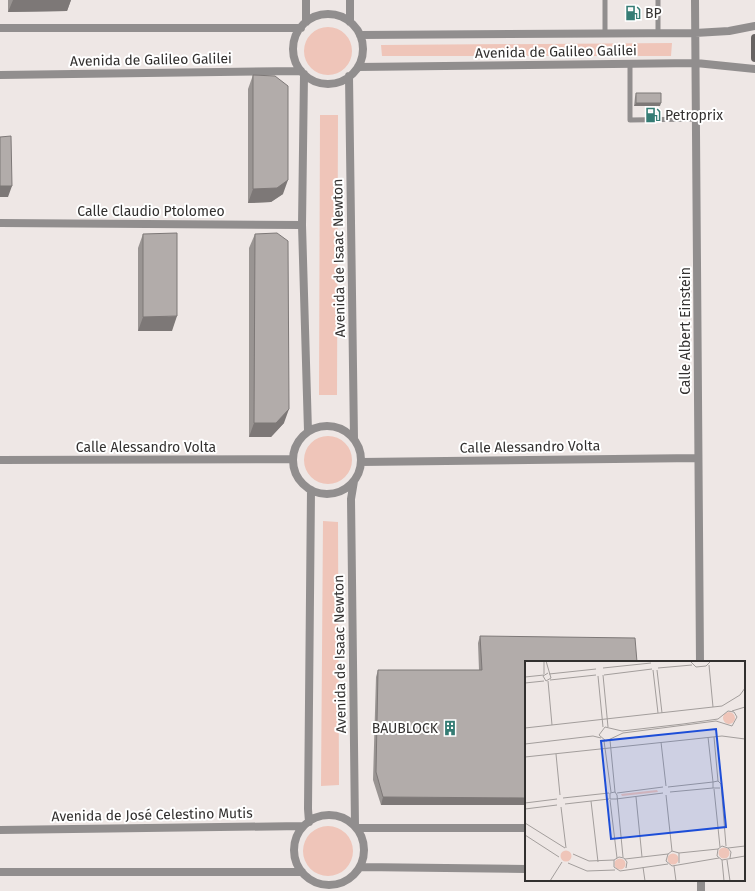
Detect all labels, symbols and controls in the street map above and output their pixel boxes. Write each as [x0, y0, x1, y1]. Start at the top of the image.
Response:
fuel station icon: BP [624, 4, 642, 22]
place label: BP [645, 5, 662, 22]
street label: Avenida de Galileo Galilei [475, 42, 637, 62]
street label: Avenida de Galileo Galilei [70, 50, 232, 70]
fuel station icon: Petroprix [644, 106, 662, 124]
place label: Petroprix [665, 107, 723, 124]
street label: Avenida de Isaac Newton [329, 179, 349, 337]
street label: Calle Claudio Ptolomeo [77, 203, 225, 220]
street label: Calle Albert Einstein [677, 267, 694, 395]
street label: Calle Alessandro Volta [460, 437, 600, 457]
street label: Calle Alessandro Volta [76, 439, 216, 456]
street label: Avenida de Isaac Newton [330, 575, 350, 733]
inset map [525, 661, 745, 881]
building icon: BAUBLOCK [441, 719, 459, 737]
place label: BAUBLOCK [372, 720, 439, 737]
street label: Avenida de José Celestino Mutis [51, 805, 253, 825]

